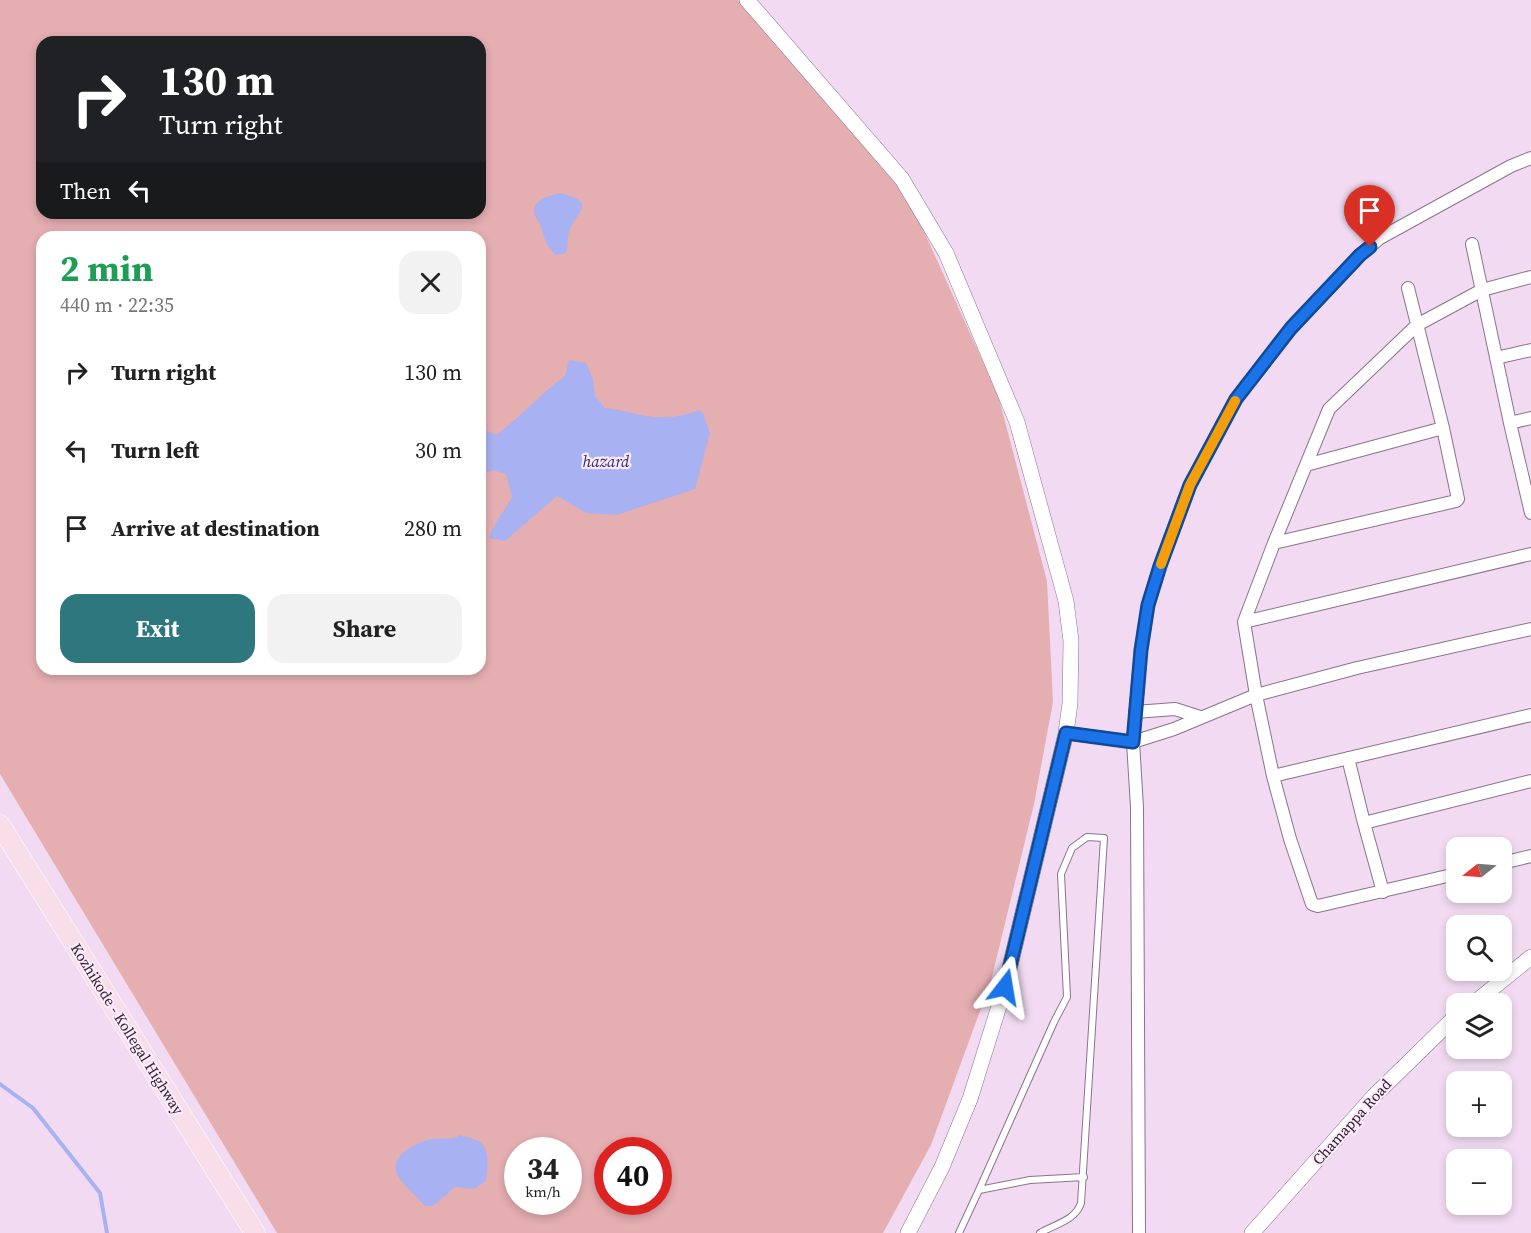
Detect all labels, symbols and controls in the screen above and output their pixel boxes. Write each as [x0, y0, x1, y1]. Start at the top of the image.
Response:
text: 130 m [159, 51, 274, 109]
icon: right [60, 60, 138, 138]
text: Turn right [159, 106, 283, 143]
icon: left [123, 174, 156, 207]
text: Then [60, 176, 111, 206]
pin [1344, 185, 1395, 247]
icon: arrive [1353, 194, 1386, 227]
text: 2 min [60, 244, 153, 293]
button: close [399, 251, 462, 314]
text: 440 m · 22:35 [60, 291, 174, 319]
icon: right [60, 356, 93, 389]
text: Turn right [111, 357, 216, 387]
text: 130 m [404, 357, 462, 387]
icon: left [60, 434, 93, 467]
text: Turn left [111, 435, 199, 465]
text: 30 m [415, 435, 462, 465]
water label: hazard [583, 450, 630, 472]
icon: arrive [60, 512, 93, 545]
text: Arrive at destination [111, 513, 320, 543]
text: 280 m [404, 513, 462, 543]
button: Exit [60, 594, 255, 663]
button: Share [267, 594, 462, 663]
north arrow [1446, 837, 1512, 903]
map controls [1446, 837, 1512, 1215]
button: search [1446, 915, 1512, 981]
street label: Kozhikode - Kollegal Highway [66, 939, 189, 1119]
position arrow [973, 955, 1037, 1019]
button: layers [1446, 993, 1512, 1059]
button: + [1446, 1071, 1512, 1137]
street label: Chamappa Road [1307, 1074, 1396, 1169]
speed limit sign: 40 [594, 1137, 672, 1215]
text: 34 [527, 1148, 559, 1189]
button: − [1446, 1149, 1512, 1215]
text: km/h [525, 1181, 561, 1202]

